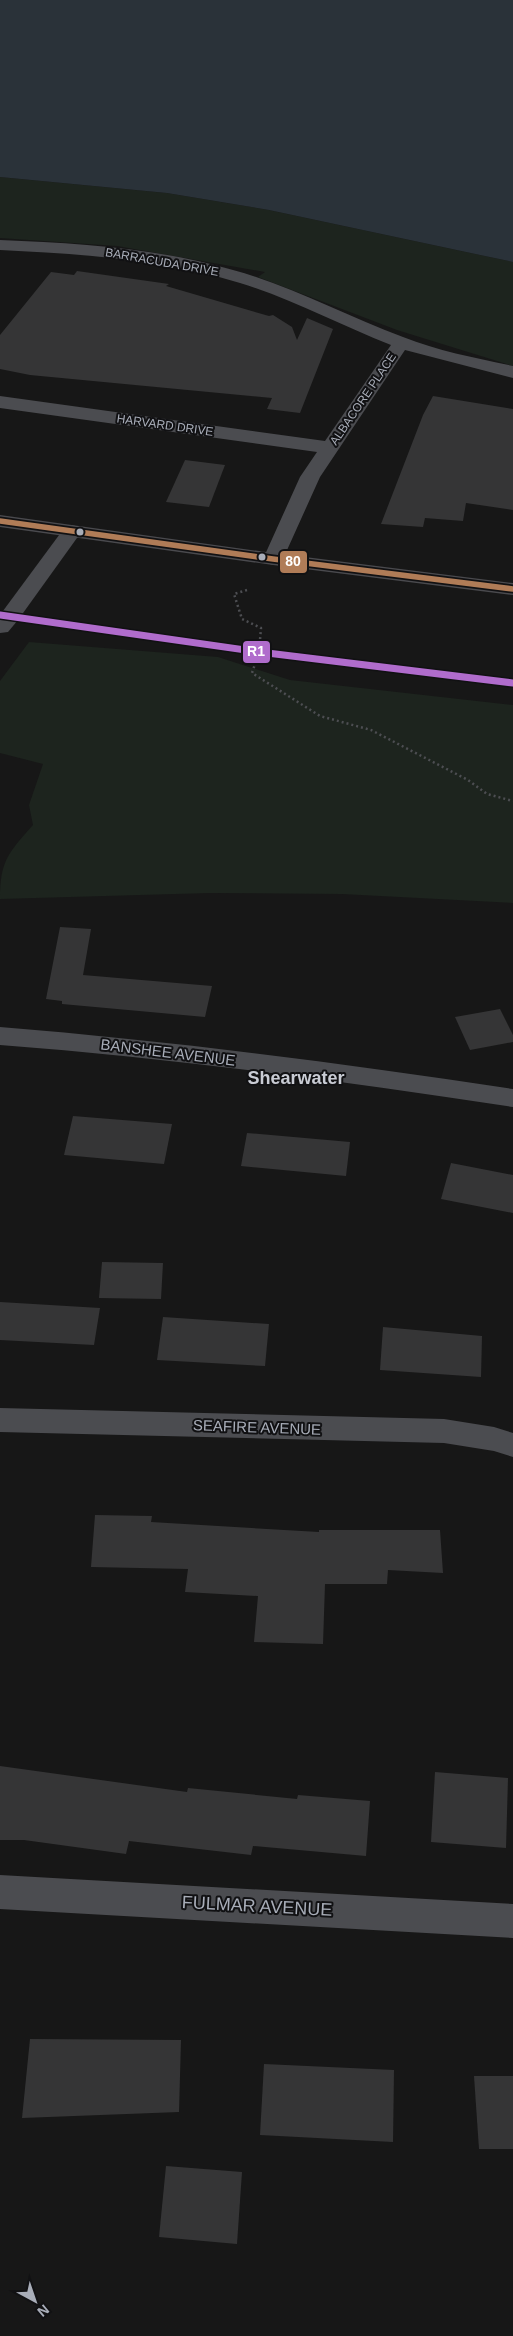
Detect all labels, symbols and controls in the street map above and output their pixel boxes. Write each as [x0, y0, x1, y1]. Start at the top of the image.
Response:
street label: BARRACUDA DRIVE [104, 245, 220, 279]
street label: ALBACORE PLACE [327, 350, 399, 448]
street label: HARVARD DRIVE [116, 411, 214, 439]
unlabelled marker [75, 527, 85, 537]
line badge: 80 [279, 550, 308, 574]
unlabelled marker [257, 552, 267, 562]
text: 80 [285, 553, 301, 569]
line badge: R1 [242, 640, 271, 664]
text: R1 [247, 643, 265, 659]
street label: BANSHEE AVENUE [100, 1035, 236, 1069]
district label: Shearwater [247, 1068, 345, 1088]
street label: SEAFIRE AVENUE [193, 1416, 321, 1438]
street label: FULMAR AVENUE [181, 1892, 333, 1920]
north arrow [10, 2276, 60, 2326]
text: N [34, 2302, 52, 2320]

